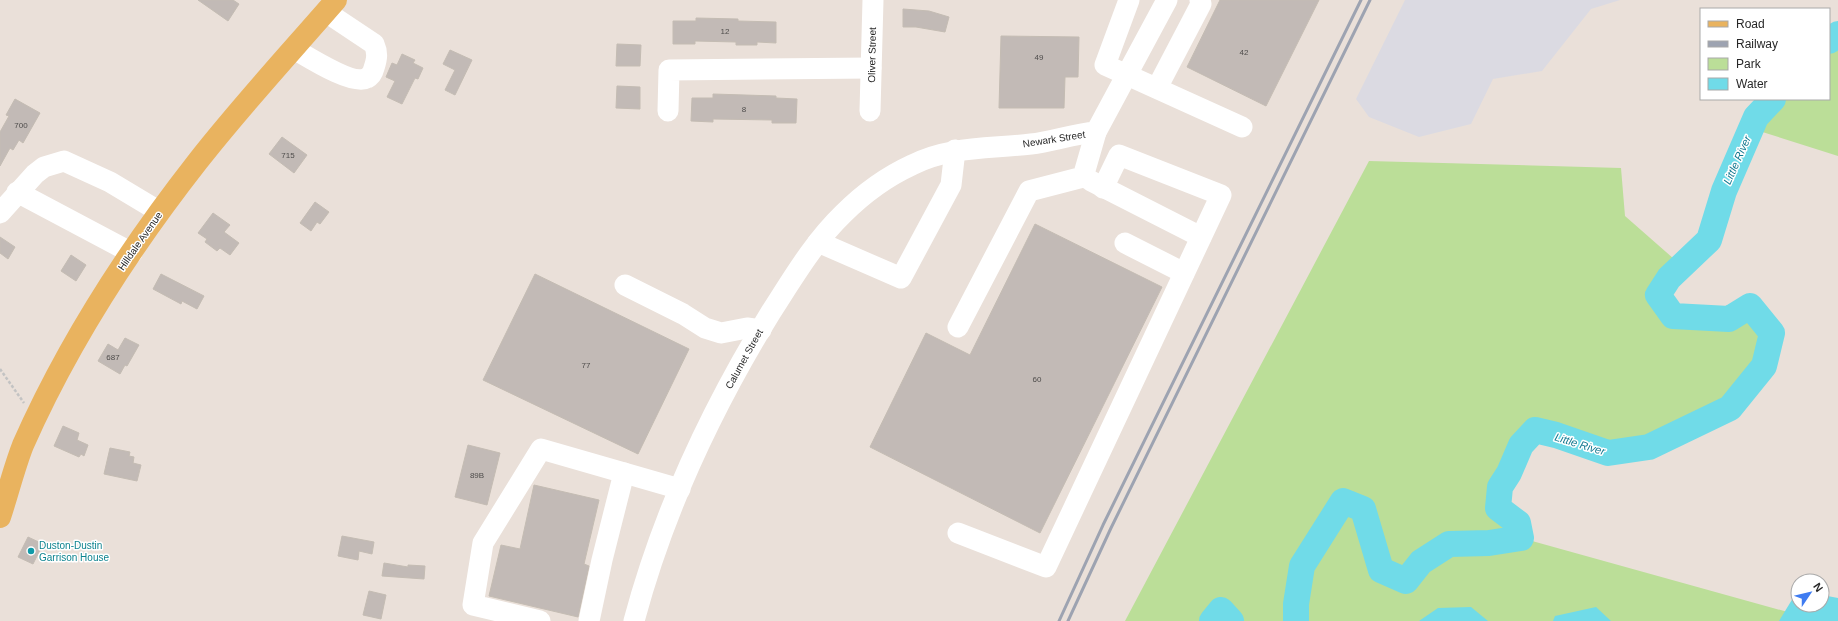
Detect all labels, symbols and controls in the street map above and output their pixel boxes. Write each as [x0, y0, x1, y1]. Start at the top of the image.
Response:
legend [1700, 8, 1830, 100]
text: Road [1736, 17, 1765, 31]
house number: 12 [721, 27, 730, 36]
street label: Oliver Street [866, 27, 878, 83]
text: Railway [1736, 37, 1778, 51]
house number: 42 [1240, 48, 1249, 57]
house number: 49 [1035, 53, 1044, 62]
text: Park [1736, 57, 1762, 71]
text: Water [1736, 77, 1768, 91]
house number: 8 [742, 105, 747, 114]
house number: 700 [14, 121, 28, 130]
street label: Newark Street [1022, 129, 1086, 149]
water label: Little River [1721, 133, 1754, 186]
house number: 715 [281, 151, 295, 160]
street label: Hilldale Avenue [116, 209, 164, 272]
street label: Calumet Street [723, 327, 765, 391]
house number: 687 [106, 353, 120, 362]
house number: 77 [582, 361, 591, 370]
house number: 60 [1033, 375, 1042, 384]
water label: Little River [1553, 431, 1608, 458]
house number: 89B [470, 471, 484, 480]
place label: Duston-Dustin Garrison House [39, 540, 109, 563]
marker: Duston-Dustin Garrison House [26, 546, 36, 556]
north arrow [1790, 573, 1830, 613]
text: N [1811, 581, 1825, 594]

